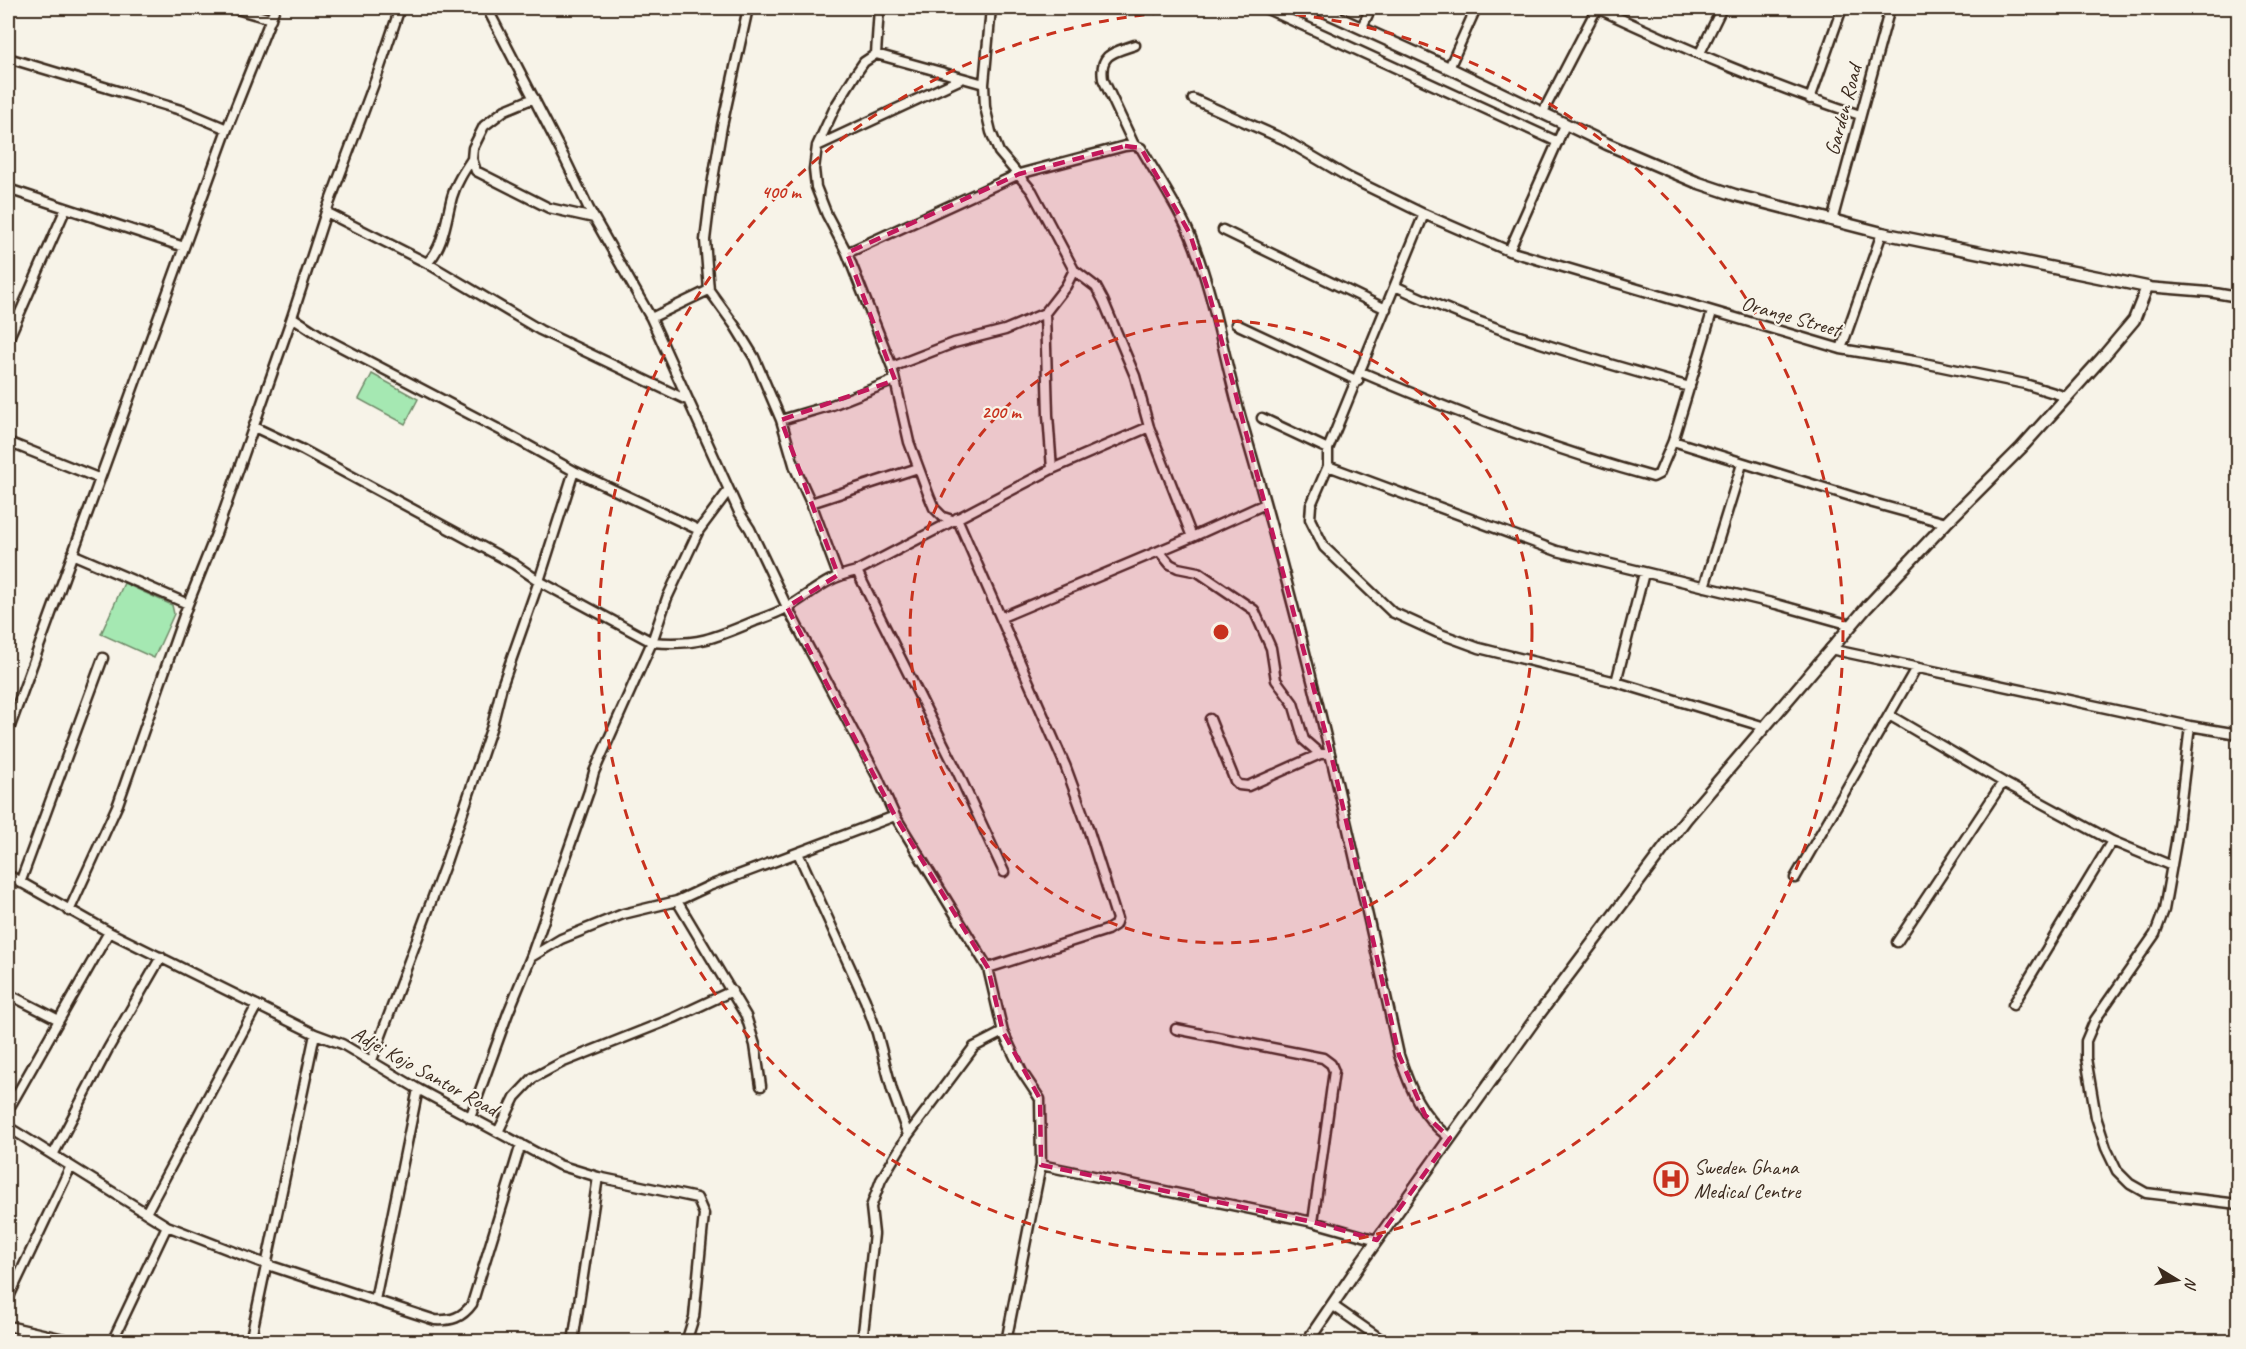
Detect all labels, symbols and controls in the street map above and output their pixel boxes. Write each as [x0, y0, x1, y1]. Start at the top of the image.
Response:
street label: Garden Road [1818, 58, 1868, 158]
text: 400 m [762, 181, 802, 203]
street label: Orange Street [1739, 289, 1846, 343]
text: 200 m [982, 401, 1022, 423]
centre of rings [1211, 622, 1231, 642]
street label: Adjei Kojo Santor Road [347, 1020, 506, 1124]
place label: Sweden Ghana Medical Centre [1694, 1154, 1801, 1204]
hospital icon: Sweden Ghana Medical Centre [1653, 1161, 1689, 1197]
north arrow [2147, 1250, 2207, 1310]
text: N [2179, 1276, 2202, 1292]

